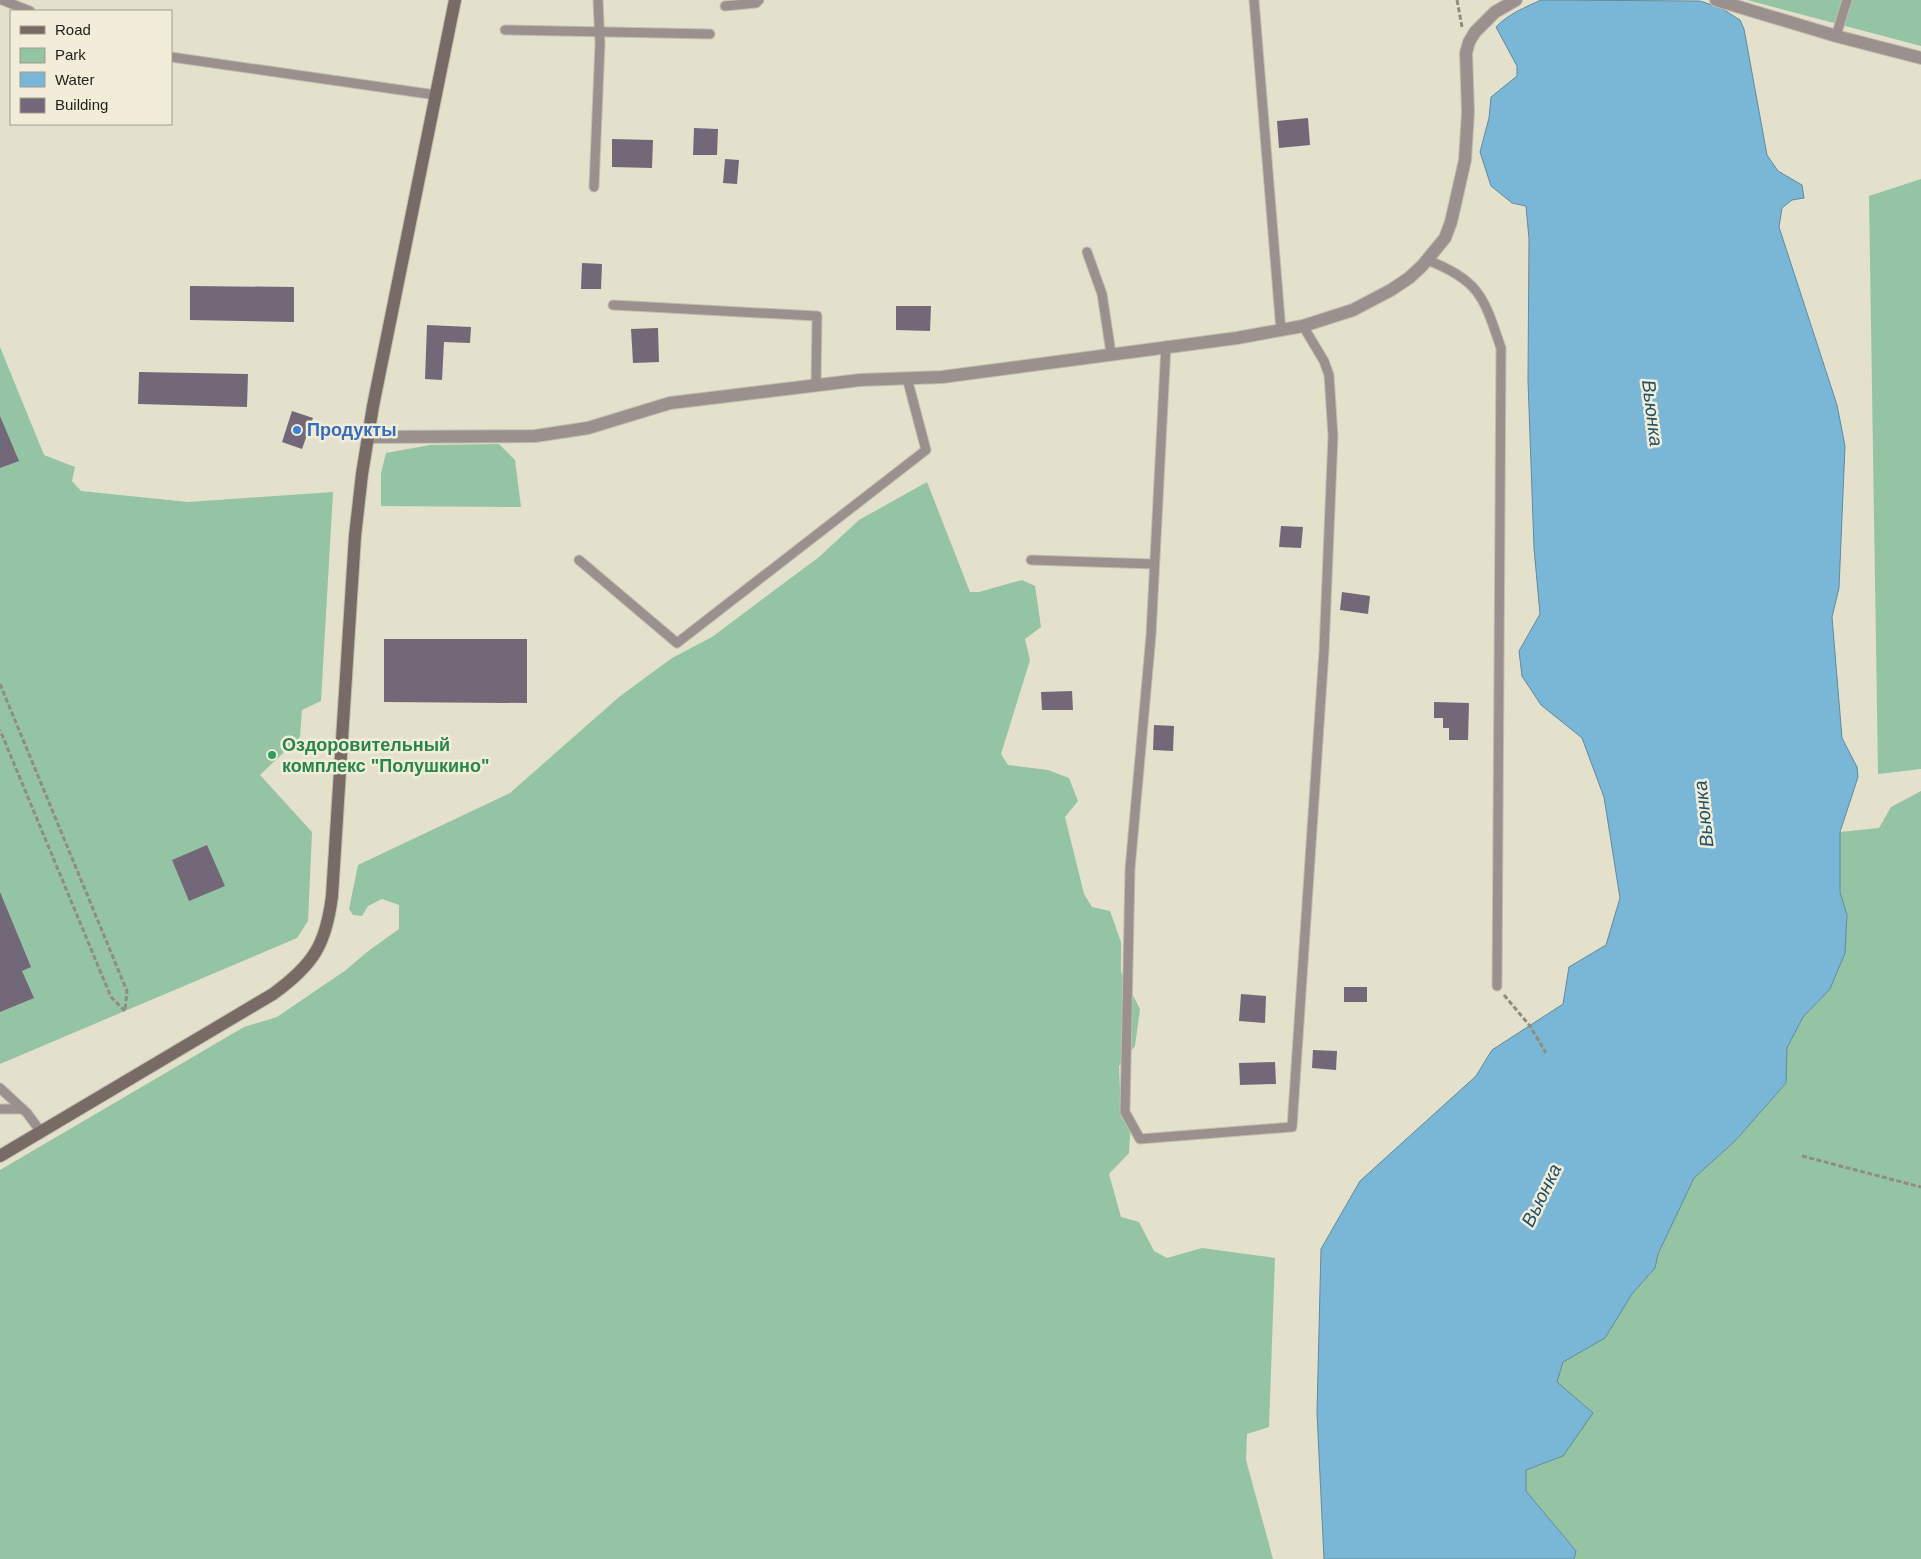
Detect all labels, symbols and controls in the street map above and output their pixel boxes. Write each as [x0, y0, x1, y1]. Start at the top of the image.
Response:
legend [10, 10, 172, 125]
text: Road [55, 21, 91, 38]
text: Park [55, 46, 86, 63]
text: Water [55, 71, 94, 88]
text: Building [55, 96, 108, 113]
water label: Вьюнка [1638, 379, 1667, 448]
place label: Продукты [307, 420, 397, 440]
marker: Продукты [291, 424, 303, 436]
place label: Оздоровительный комплекс "Полушкино" [282, 735, 489, 776]
marker: Оздоровительный комплекс "Полушкино" [266, 749, 278, 761]
water label: Вьюнка [1690, 780, 1717, 848]
water label: Вьюнка [1517, 1161, 1566, 1230]

